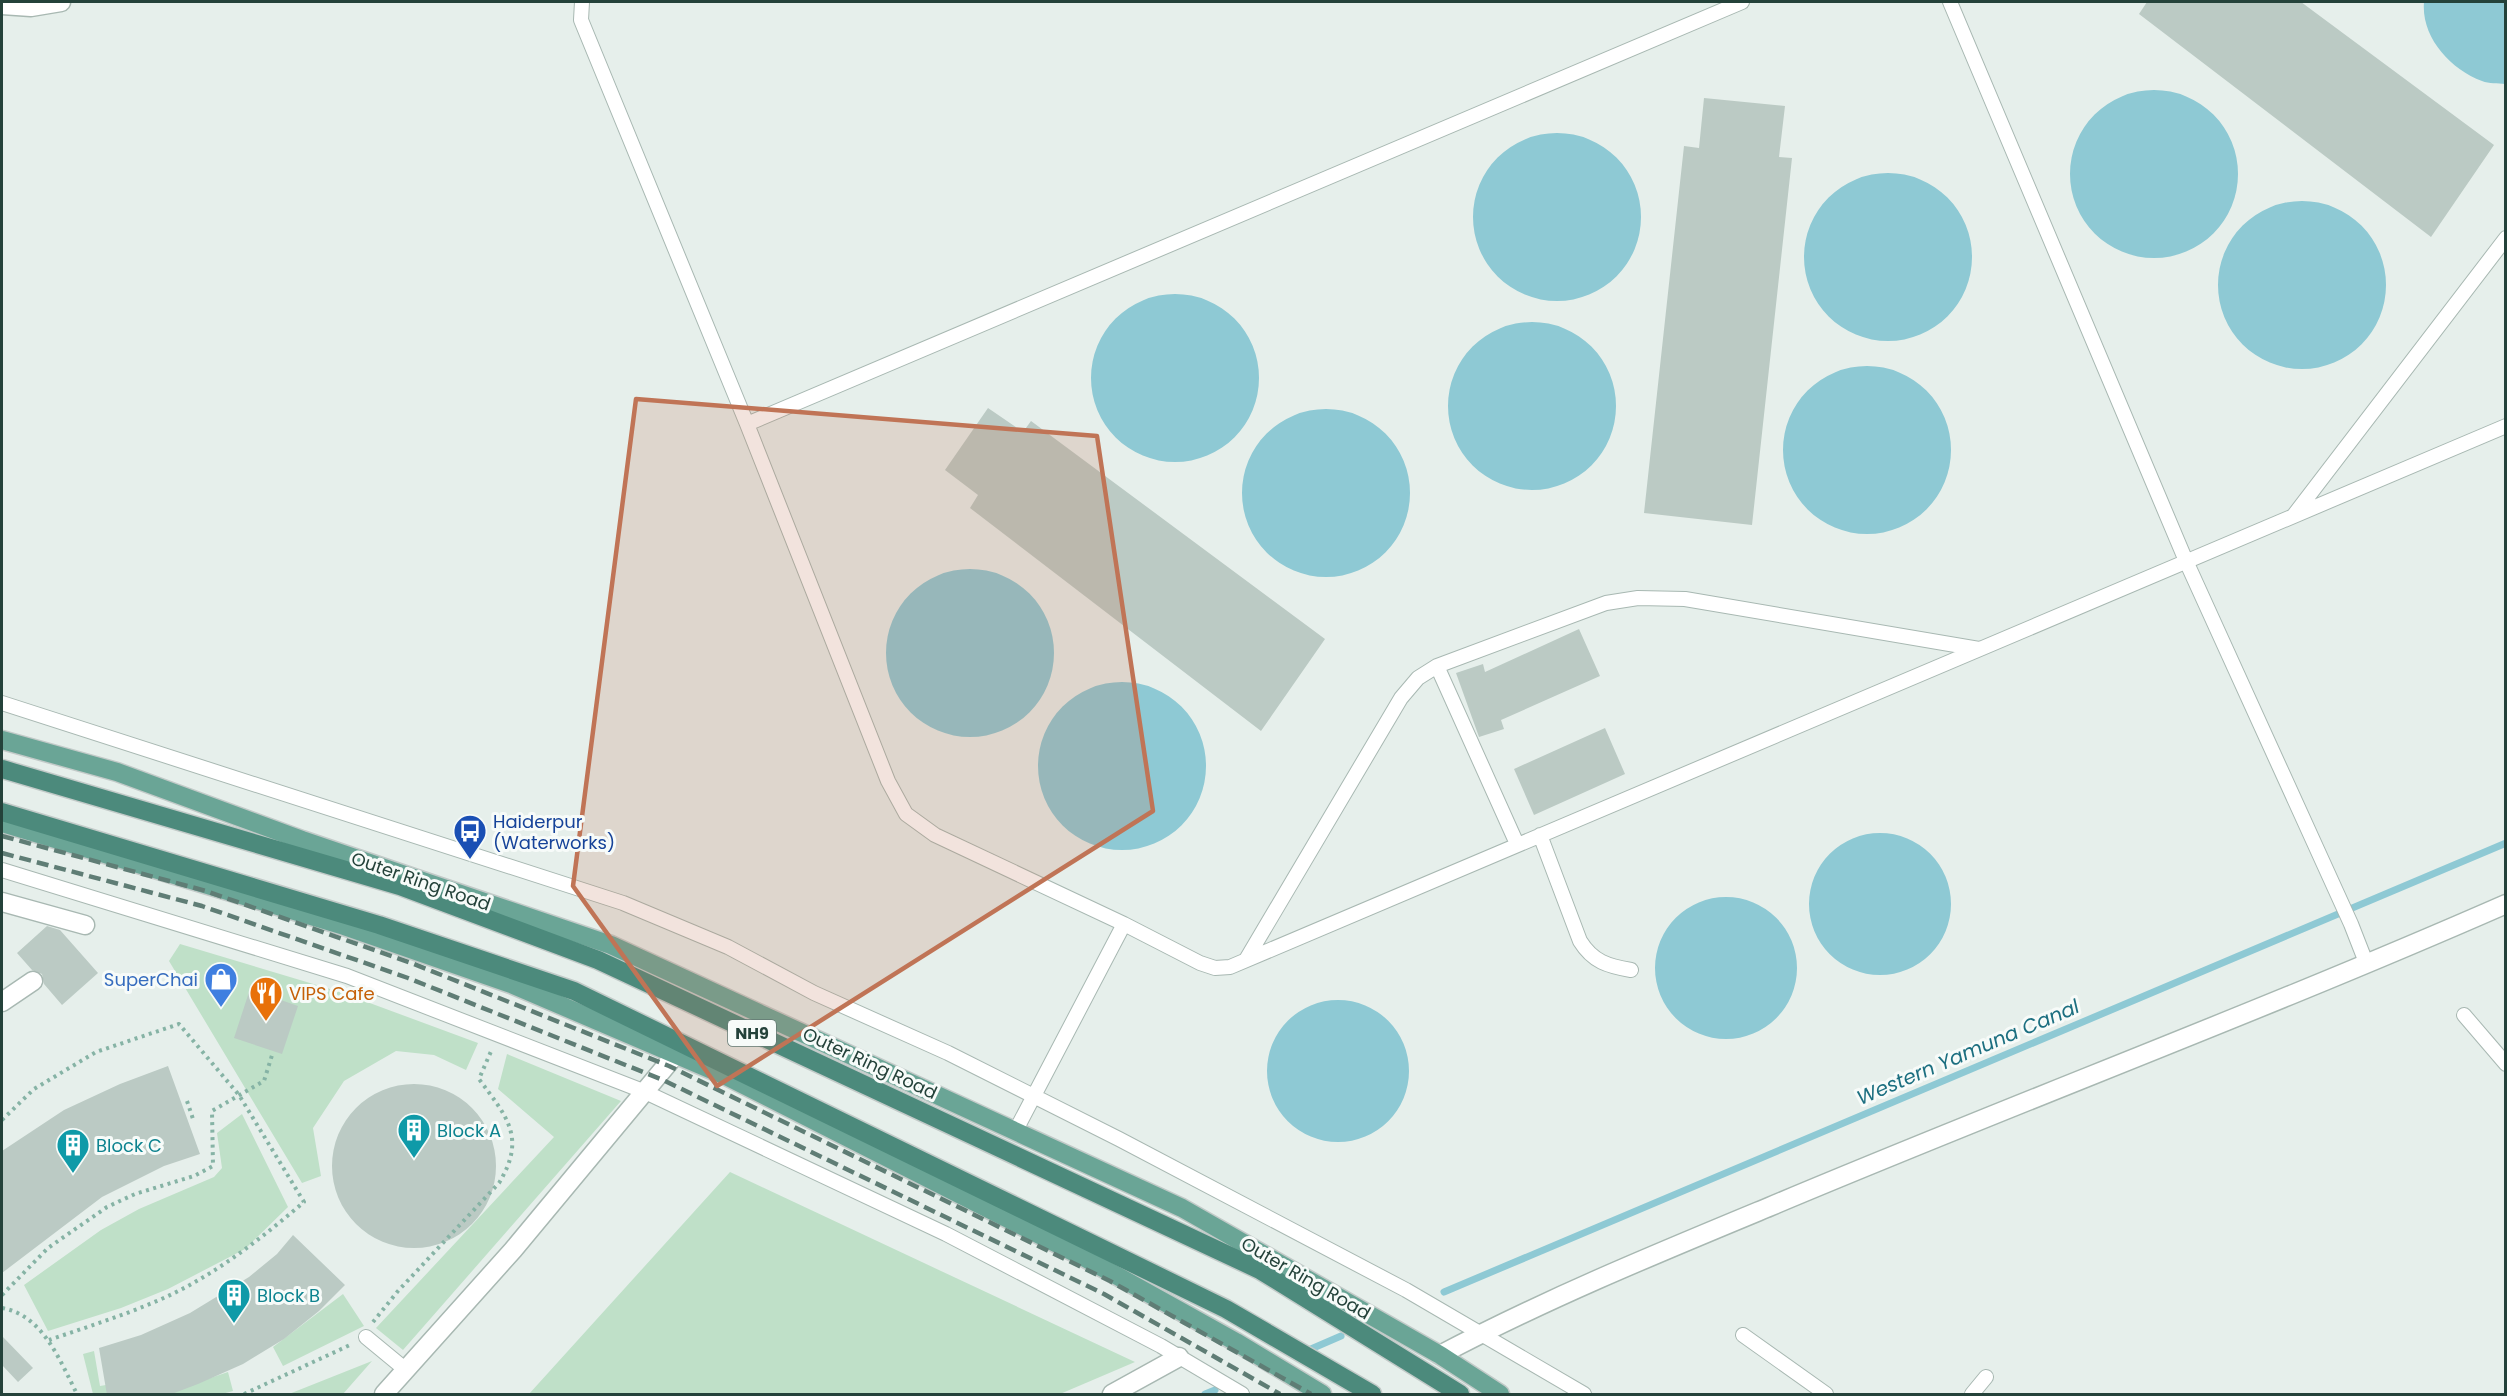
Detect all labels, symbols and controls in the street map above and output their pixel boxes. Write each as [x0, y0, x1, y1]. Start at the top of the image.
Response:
place label: Haiderpur (Waterworks) [493, 809, 615, 855]
bus stop icon: Haiderpur (Waterworks) [452, 813, 488, 860]
street label: Outer Ring Road [348, 845, 494, 917]
shop icon: SuperChai [203, 961, 239, 1008]
place label: SuperChai [104, 967, 198, 992]
restaurant icon: VIPS Cafe [248, 975, 284, 1022]
place label: VIPS Cafe [289, 981, 375, 1006]
water label: Western Yamuna Canal [1852, 992, 2084, 1112]
road number: NH9 [728, 1020, 776, 1046]
street label: Outer Ring Road [799, 1021, 941, 1105]
building icon: Block A [396, 1112, 432, 1159]
place label: Block A [437, 1118, 501, 1143]
building icon: Block C [55, 1127, 91, 1174]
place label: Block C [96, 1133, 162, 1158]
street label: Outer Ring Road [1237, 1231, 1375, 1325]
building icon: Block B [216, 1277, 252, 1324]
place label: Block B [257, 1283, 320, 1308]

